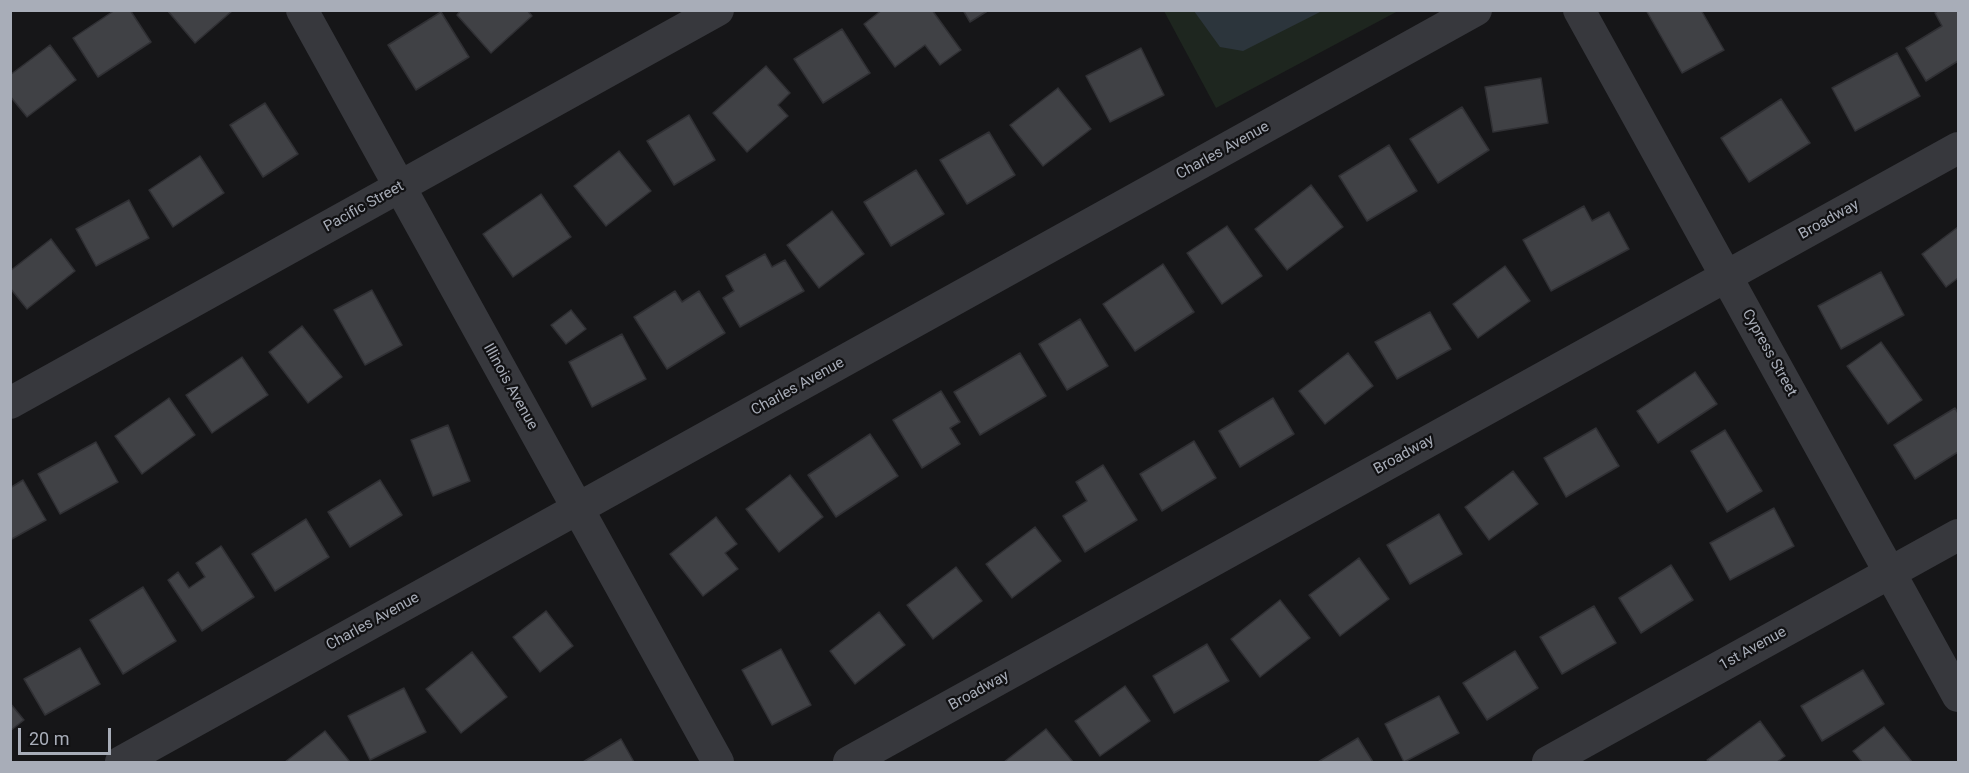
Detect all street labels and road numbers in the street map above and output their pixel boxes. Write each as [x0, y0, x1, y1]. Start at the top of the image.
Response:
street label: Charles Avenue [1173, 118, 1273, 184]
street label: Pacific Street [321, 178, 407, 236]
street label: Broadway [1796, 196, 1862, 244]
street label: Cypress Street [1738, 306, 1800, 400]
street label: Illinois Avenue [479, 341, 541, 433]
street label: Charles Avenue [748, 354, 848, 420]
street label: Broadway [1371, 431, 1437, 479]
street label: Charles Avenue [323, 589, 423, 655]
street label: 1st Avenue [1716, 623, 1790, 675]
street label: Broadway [946, 667, 1012, 715]

